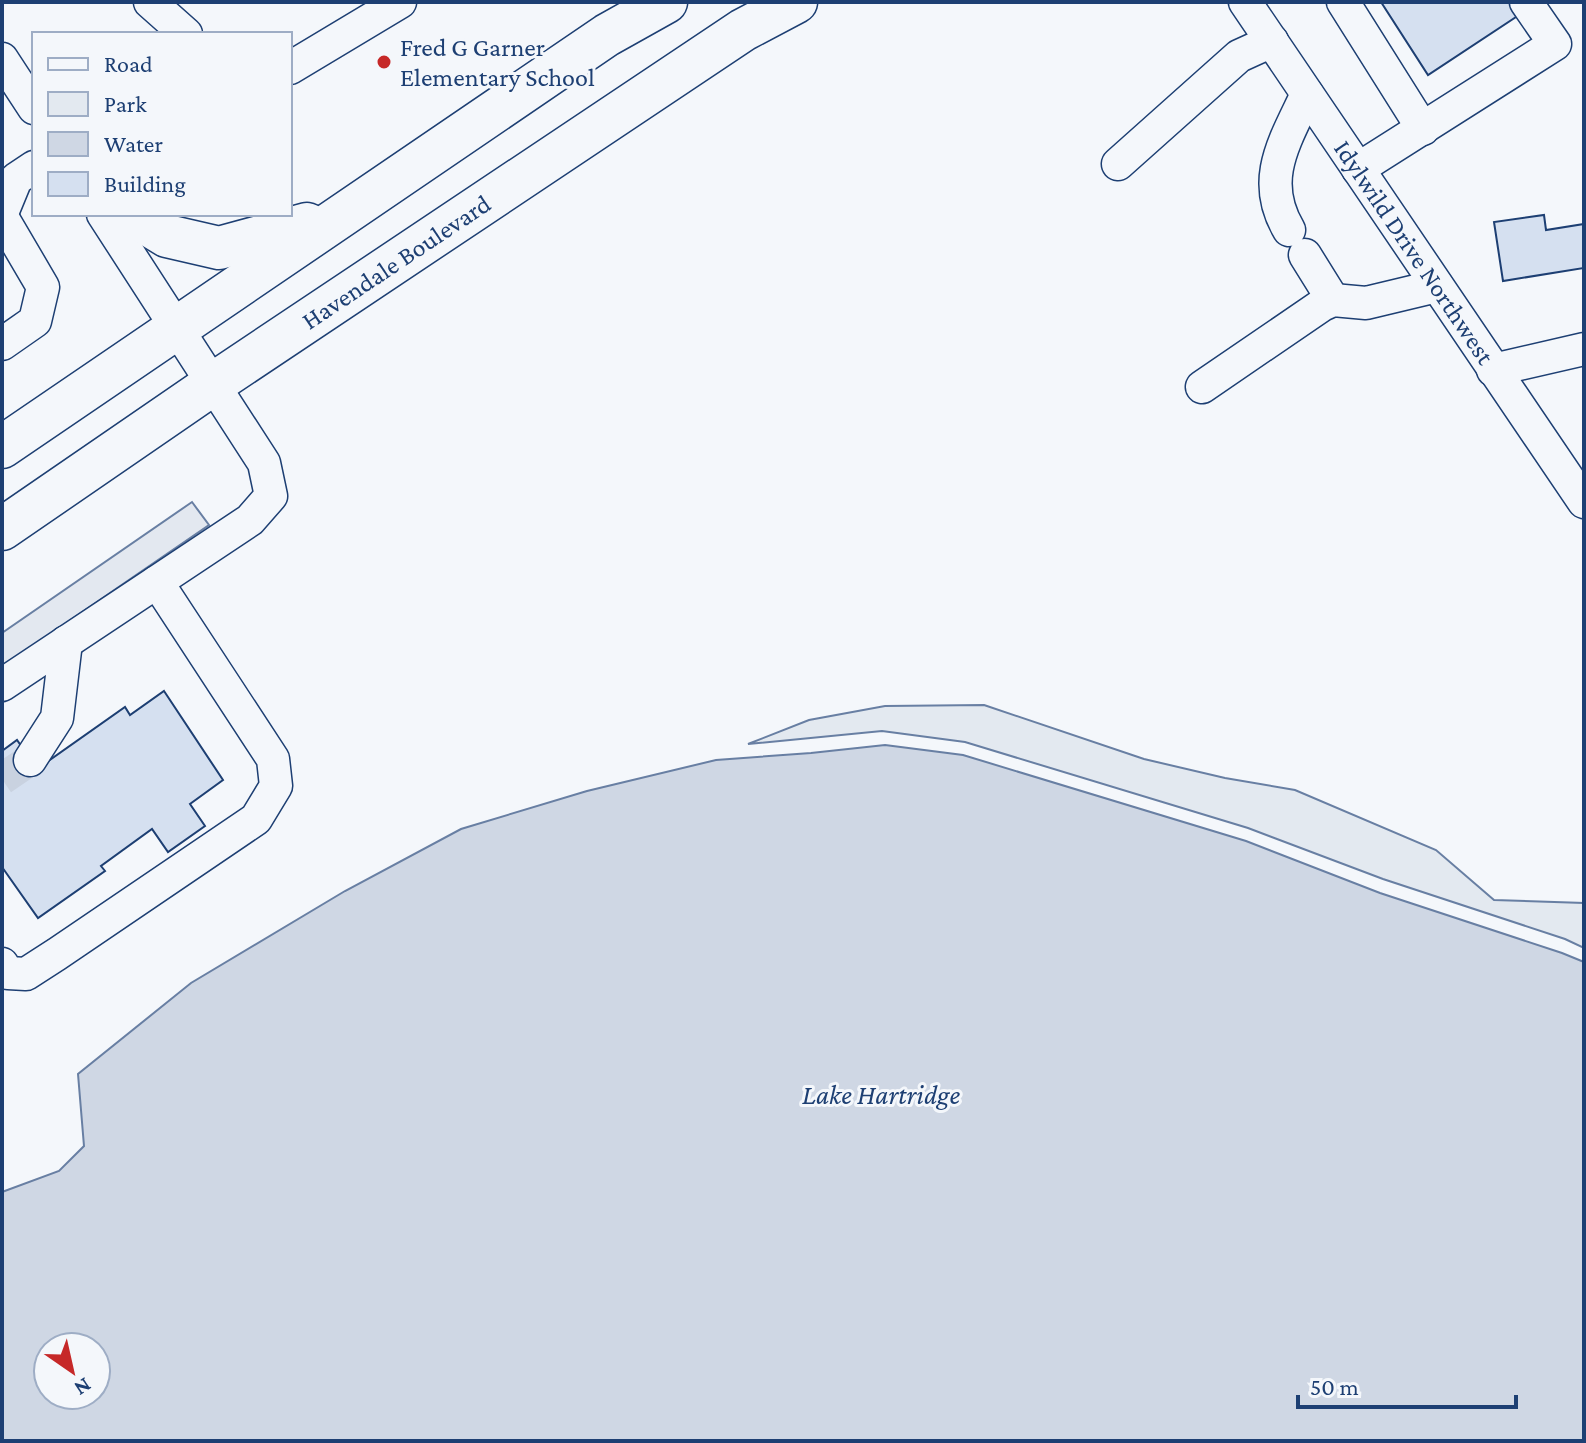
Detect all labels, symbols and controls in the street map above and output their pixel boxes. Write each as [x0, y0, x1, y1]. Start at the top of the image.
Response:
legend [32, 32, 292, 216]
place label: Fred G Garner Elementary School [400, 33, 595, 92]
text: Road [104, 50, 153, 77]
marker: Fred G Garner Elementary School [375, 53, 393, 71]
text: Park [104, 90, 147, 117]
text: Water [104, 130, 163, 157]
street label: Idylwild Drive Northwest [1328, 135, 1500, 370]
text: Building [104, 170, 186, 197]
street label: Havendale Boulevard [297, 189, 496, 336]
water label: Lake Hartridge [802, 1079, 960, 1110]
north arrow [32, 1331, 112, 1411]
scale bar [1298, 1359, 1516, 1409]
text: N [70, 1373, 96, 1402]
text: 50 m [1310, 1373, 1359, 1400]

